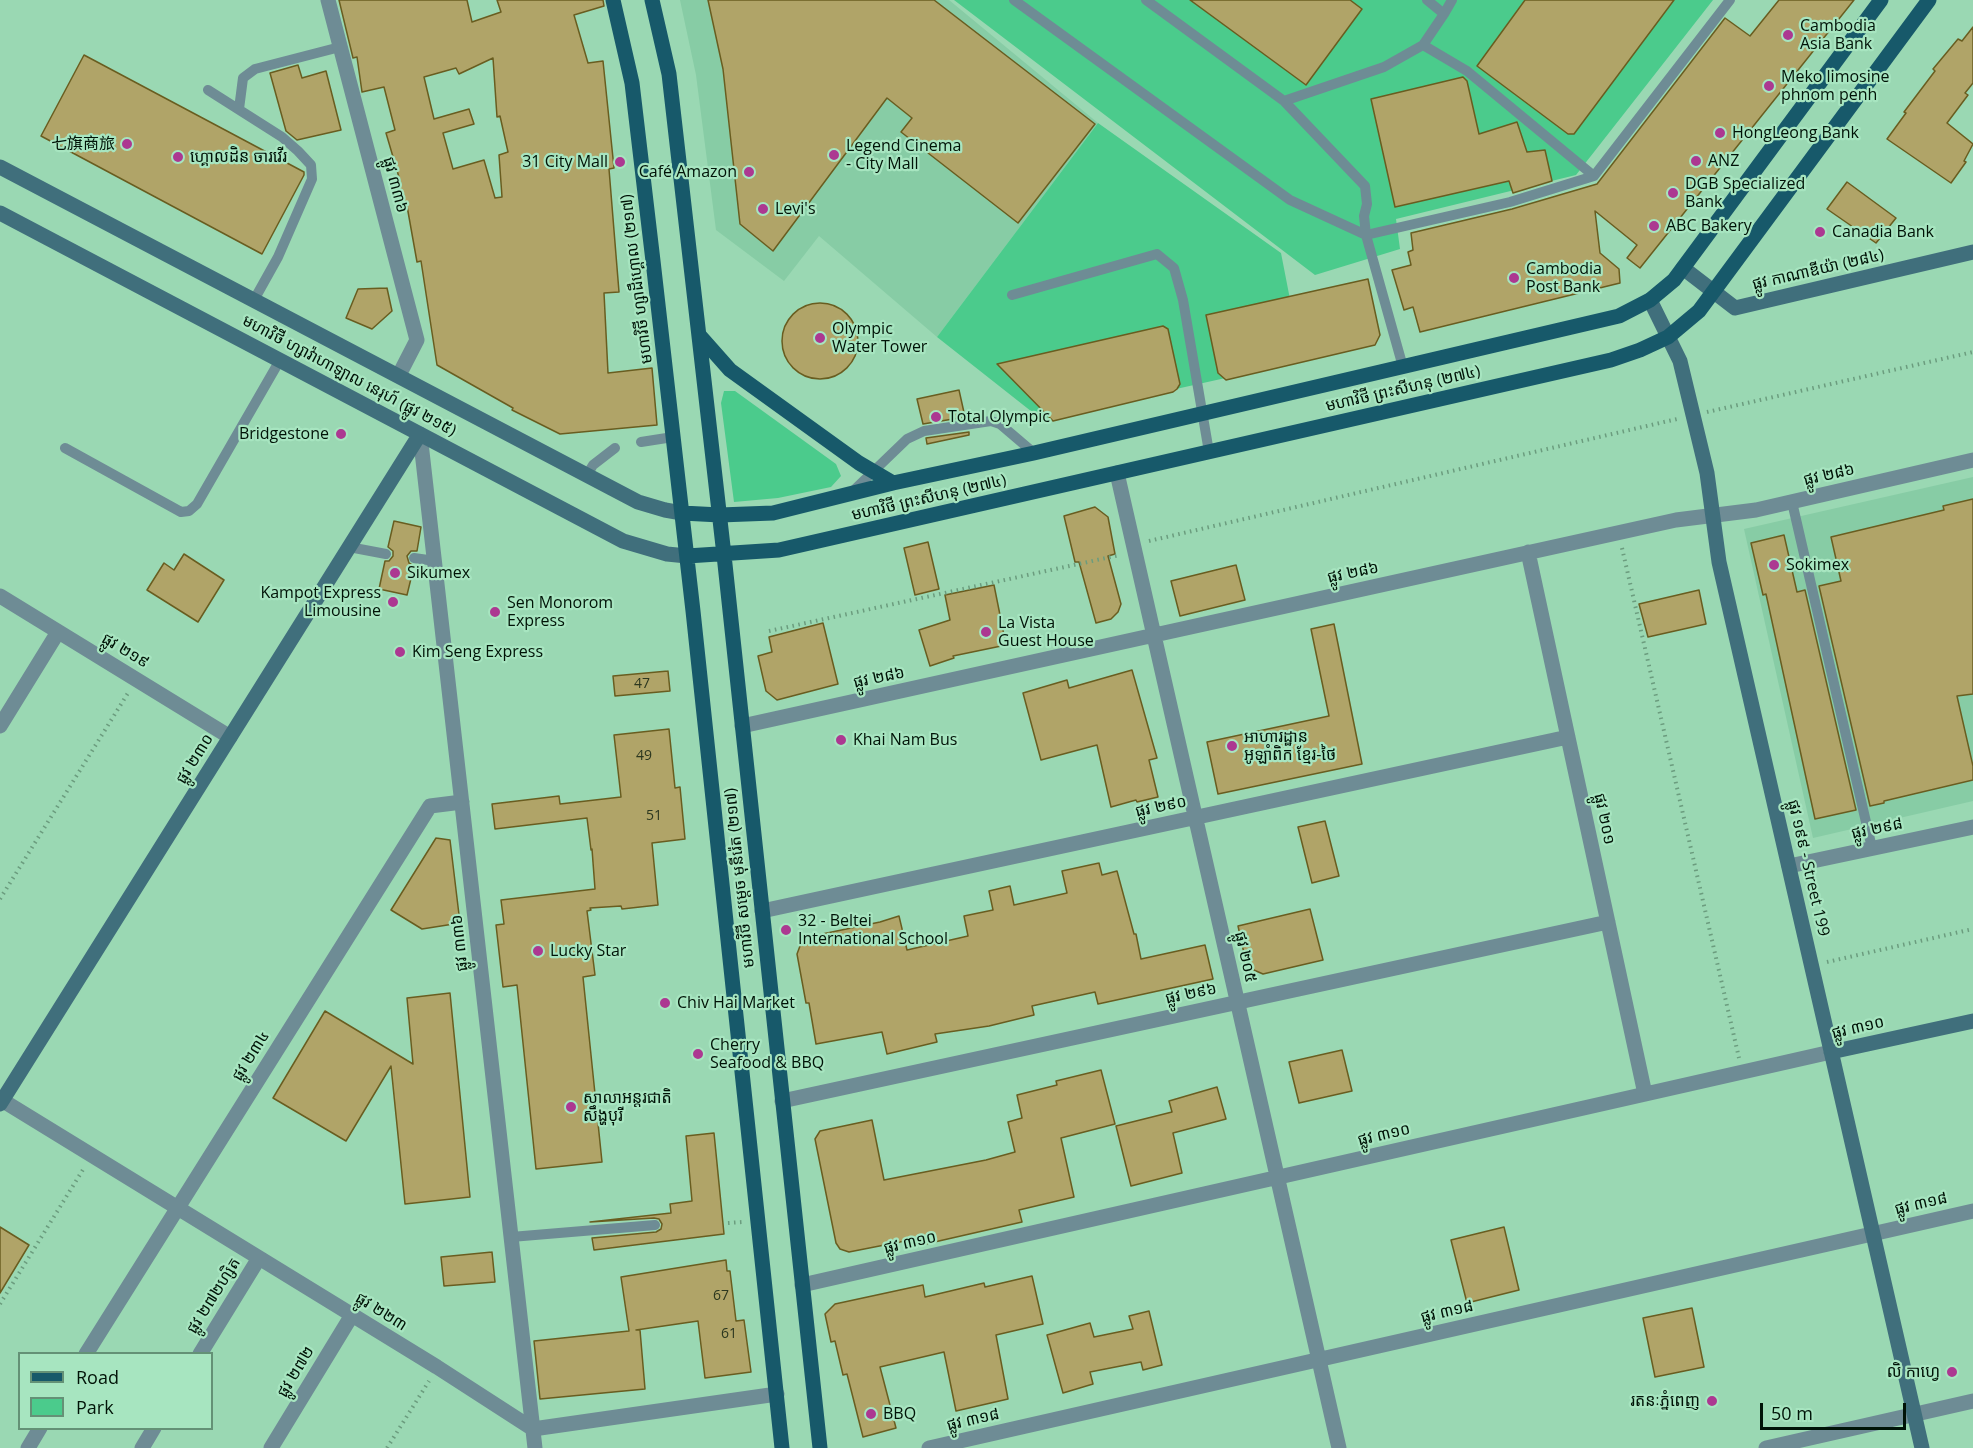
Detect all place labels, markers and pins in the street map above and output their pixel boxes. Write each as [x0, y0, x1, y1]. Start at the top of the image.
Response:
place label: Cambodia Asia Bank [1800, 16, 1876, 54]
marker: Cambodia Asia Bank [1781, 28, 1795, 42]
place label: Meko limosine phnom penh [1781, 67, 1890, 105]
marker: Meko limosine phnom penh [1762, 79, 1776, 93]
place label: HongLeong Bank [1732, 123, 1859, 143]
marker: HongLeong Bank [1713, 126, 1727, 140]
place label: 七旗商旅 [51, 134, 115, 154]
place label: Legend Cinema - City Mall [846, 136, 961, 174]
marker: 七旗商旅 [120, 137, 134, 151]
place label: ហ្គោលដិន ចារវើរ [190, 147, 287, 167]
marker: Legend Cinema - City Mall [827, 148, 841, 162]
marker: ហ្គោលដិន ចារវើរ [171, 150, 185, 164]
place label: ANZ [1708, 151, 1739, 171]
place label: 31 City Mall [522, 152, 608, 172]
marker: ANZ [1689, 154, 1703, 168]
marker: 31 City Mall [613, 155, 627, 169]
place label: Café Amazon [639, 162, 737, 182]
marker: Café Amazon [742, 165, 756, 179]
place label: DGB Specialized Bank [1685, 174, 1805, 212]
marker: DGB Specialized Bank [1666, 186, 1680, 200]
place label: Levi's [775, 199, 816, 219]
marker: Levi's [756, 202, 770, 216]
place label: ABC Bakery [1666, 216, 1752, 236]
marker: ABC Bakery [1647, 219, 1661, 233]
place label: Canadia Bank [1832, 222, 1934, 242]
marker: Canadia Bank [1813, 225, 1827, 239]
place label: Cambodia Post Bank [1526, 259, 1602, 297]
marker: Cambodia Post Bank [1507, 271, 1521, 285]
place label: Olympic Water Tower [832, 319, 927, 357]
marker: Olympic Water Tower [813, 331, 827, 345]
place label: Total Olympic [948, 407, 1050, 427]
marker: Total Olympic [929, 410, 943, 424]
place label: Bridgestone [239, 424, 329, 444]
marker: Bridgestone [334, 427, 348, 441]
place label: Sokimex [1786, 555, 1849, 575]
marker: Sokimex [1767, 558, 1781, 572]
place label: Sikumex [407, 563, 470, 583]
marker: Sikumex [388, 566, 402, 580]
place label: Kampot Express Limousine [260, 583, 381, 621]
place label: Sen Monorom Express [507, 593, 613, 631]
marker: Kampot Express Limousine [386, 595, 400, 609]
marker: Sen Monorom Express [488, 605, 502, 619]
place label: La Vista Guest House [998, 613, 1094, 651]
marker: La Vista Guest House [979, 625, 993, 639]
place label: Kim Seng Express [412, 642, 543, 662]
marker: Kim Seng Express [393, 645, 407, 659]
place label: អាហារដ្ឋាន អូឡាំពិក ខ្មែរ-ថៃ [1244, 727, 1336, 765]
place label: Khai Nam Bus [853, 730, 957, 750]
marker: Khai Nam Bus [834, 733, 848, 747]
marker: អាហារដ្ឋាន អូឡាំពិក ខ្មែរ-ថៃ [1225, 739, 1239, 753]
place label: 32 - Beltei International School [798, 911, 948, 949]
marker: 32 - Beltei International School [779, 923, 793, 937]
place label: Lucky Star [550, 941, 626, 961]
marker: Lucky Star [531, 944, 545, 958]
place label: Chiv Hai Market [677, 993, 795, 1013]
marker: Chiv Hai Market [658, 996, 672, 1010]
place label: Cherry Seafood & BBQ [710, 1035, 824, 1073]
marker: Cherry Seafood & BBQ [691, 1047, 705, 1061]
place label: សាលាអន្តរជាតិ សឹង្ហបុរី [583, 1088, 672, 1126]
marker: សាលាអន្តរជាតិ សឹង្ហបុរី [564, 1100, 578, 1114]
place label: លិ កាហ្វេ [1887, 1362, 1940, 1382]
marker: លិ កាហ្វេ [1945, 1365, 1959, 1379]
place label: រតនៈភ្នំពេញ [1630, 1391, 1700, 1411]
marker: រតនៈភ្នំពេញ [1705, 1394, 1719, 1408]
place label: BBQ [883, 1404, 916, 1424]
marker: BBQ [864, 1407, 878, 1421]

